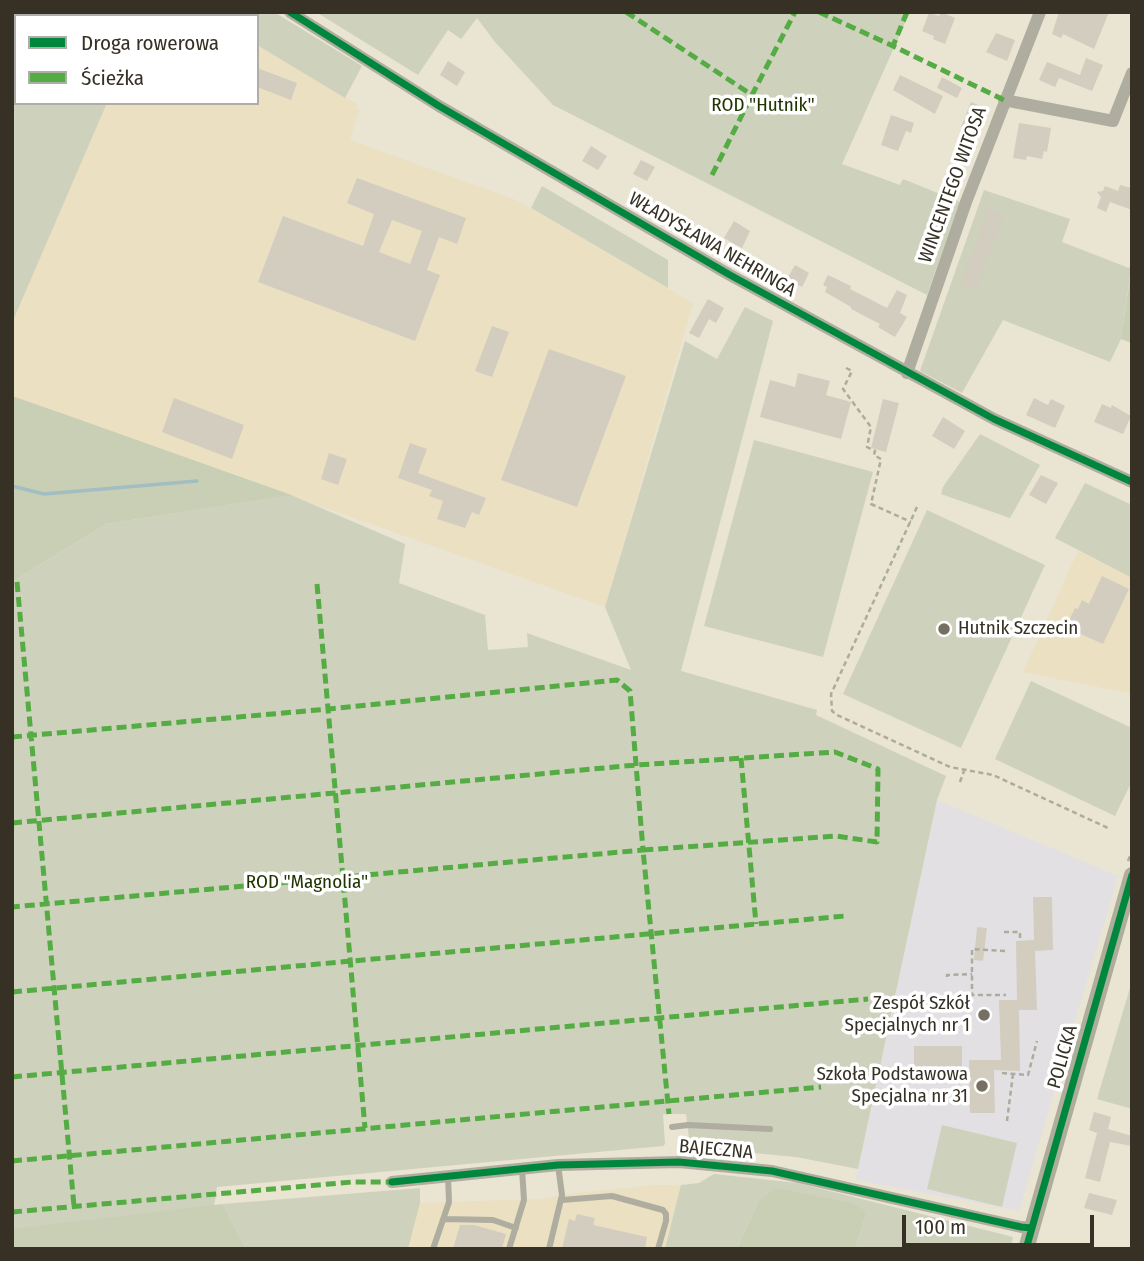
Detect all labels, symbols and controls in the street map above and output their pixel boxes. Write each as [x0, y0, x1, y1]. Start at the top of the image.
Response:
legend [14, 14, 259, 105]
text: Droga rowerowa [81, 30, 219, 56]
text: Ścieżka [81, 65, 144, 91]
park label: ROD "Hutnik" [711, 95, 815, 117]
street label: WINCENTEGO WITOSA [914, 104, 992, 266]
street label: WŁADYSŁAWA NEHRINGA [624, 188, 800, 302]
place label: Hutnik Szczecin [958, 618, 1078, 640]
marker: Hutnik Szczecin [936, 621, 952, 637]
park label: ROD "Magnolia" [246, 872, 368, 894]
place label: Zespół Szkół Specjalnych nr 1 [845, 993, 970, 1037]
marker: Zespół Szkół Specjalnych nr 1 [976, 1007, 992, 1023]
street label: POLICKA [1043, 1023, 1083, 1091]
place label: Szkoła Podstawowa Specjalna nr 31 [817, 1064, 968, 1108]
marker: Szkoła Podstawowa Specjalna nr 31 [974, 1078, 990, 1094]
street label: BAJECZNA [678, 1135, 754, 1165]
scale bar [906, 1202, 1098, 1246]
text: 100 m [915, 1214, 966, 1240]

